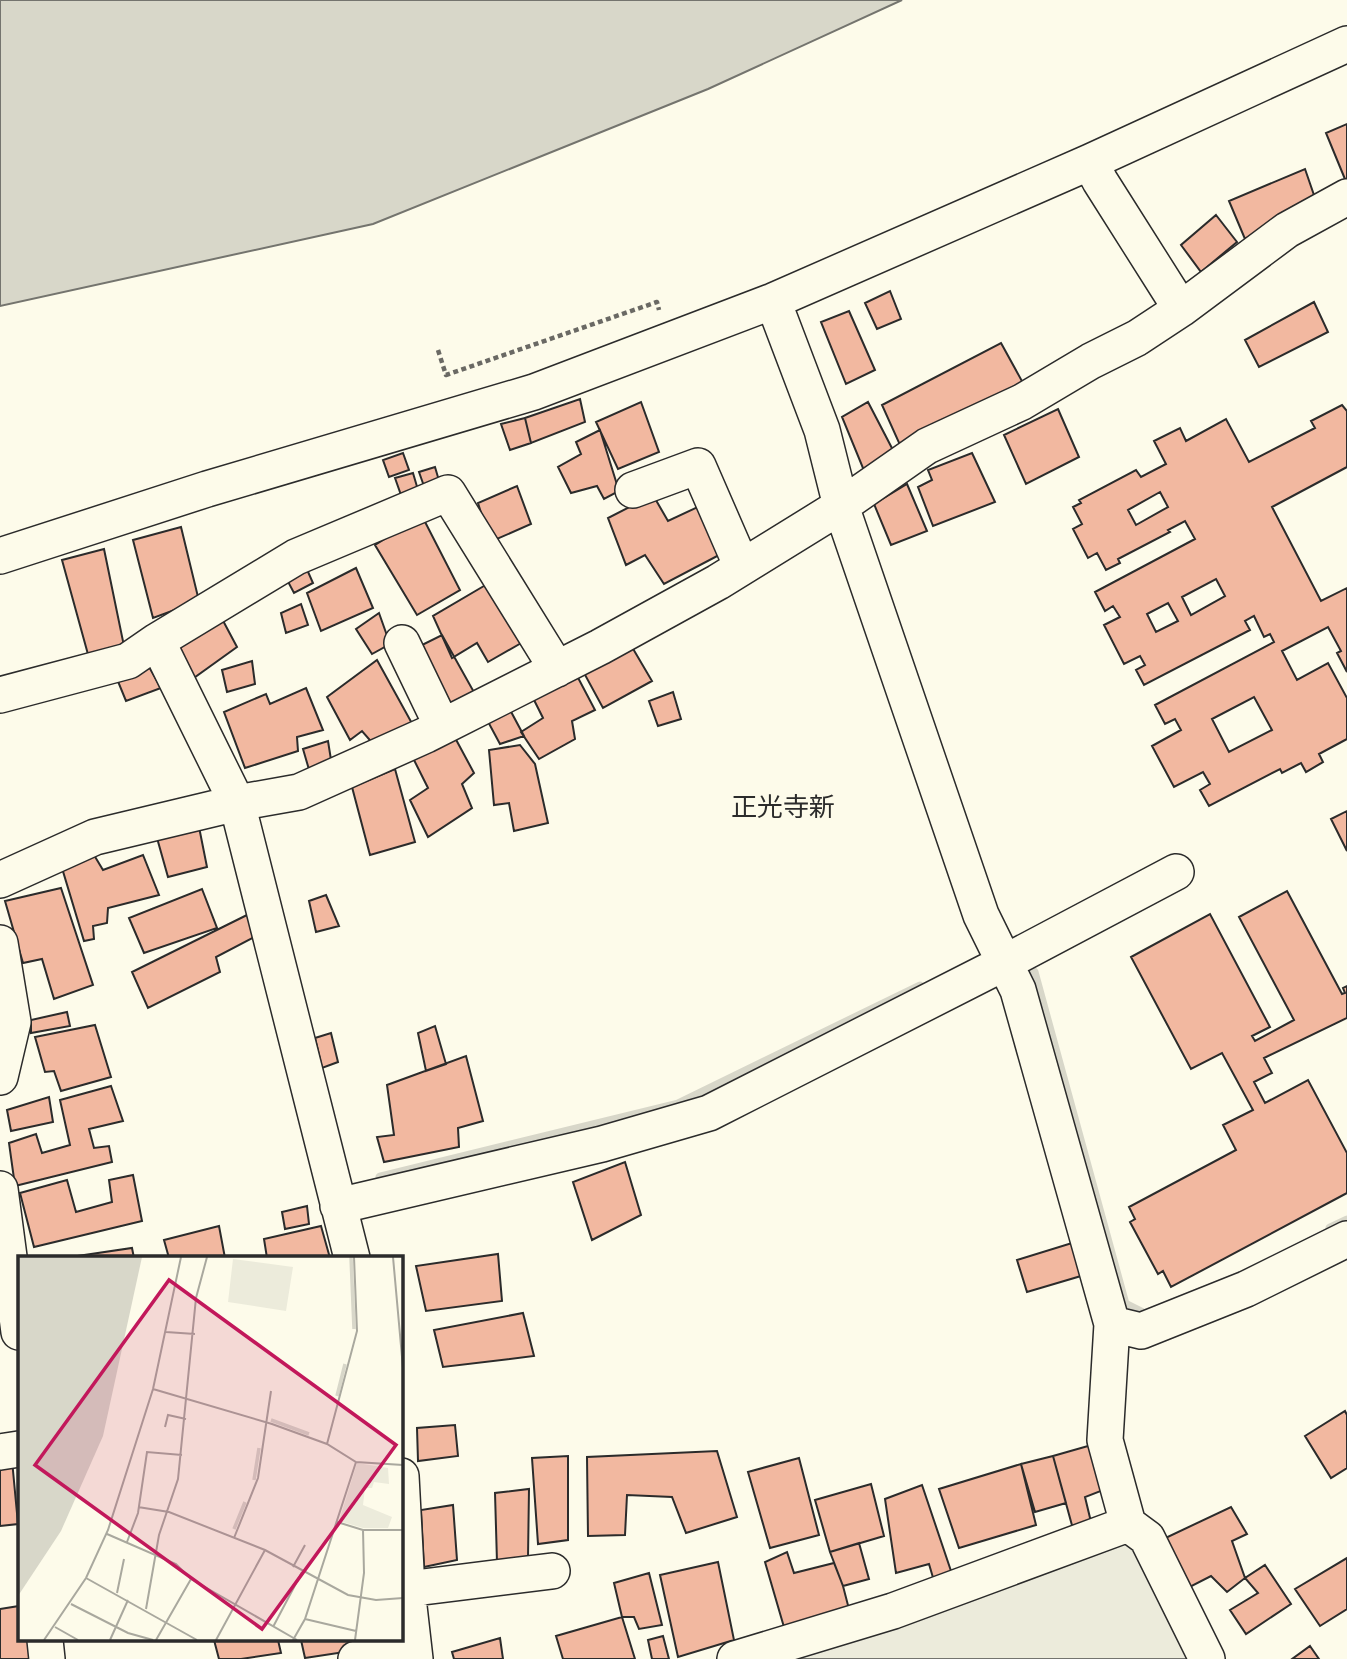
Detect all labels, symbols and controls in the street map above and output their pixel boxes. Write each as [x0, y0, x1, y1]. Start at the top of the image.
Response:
district label: 正光寺新 [731, 792, 835, 823]
inset map [18, 1256, 402, 1642]

